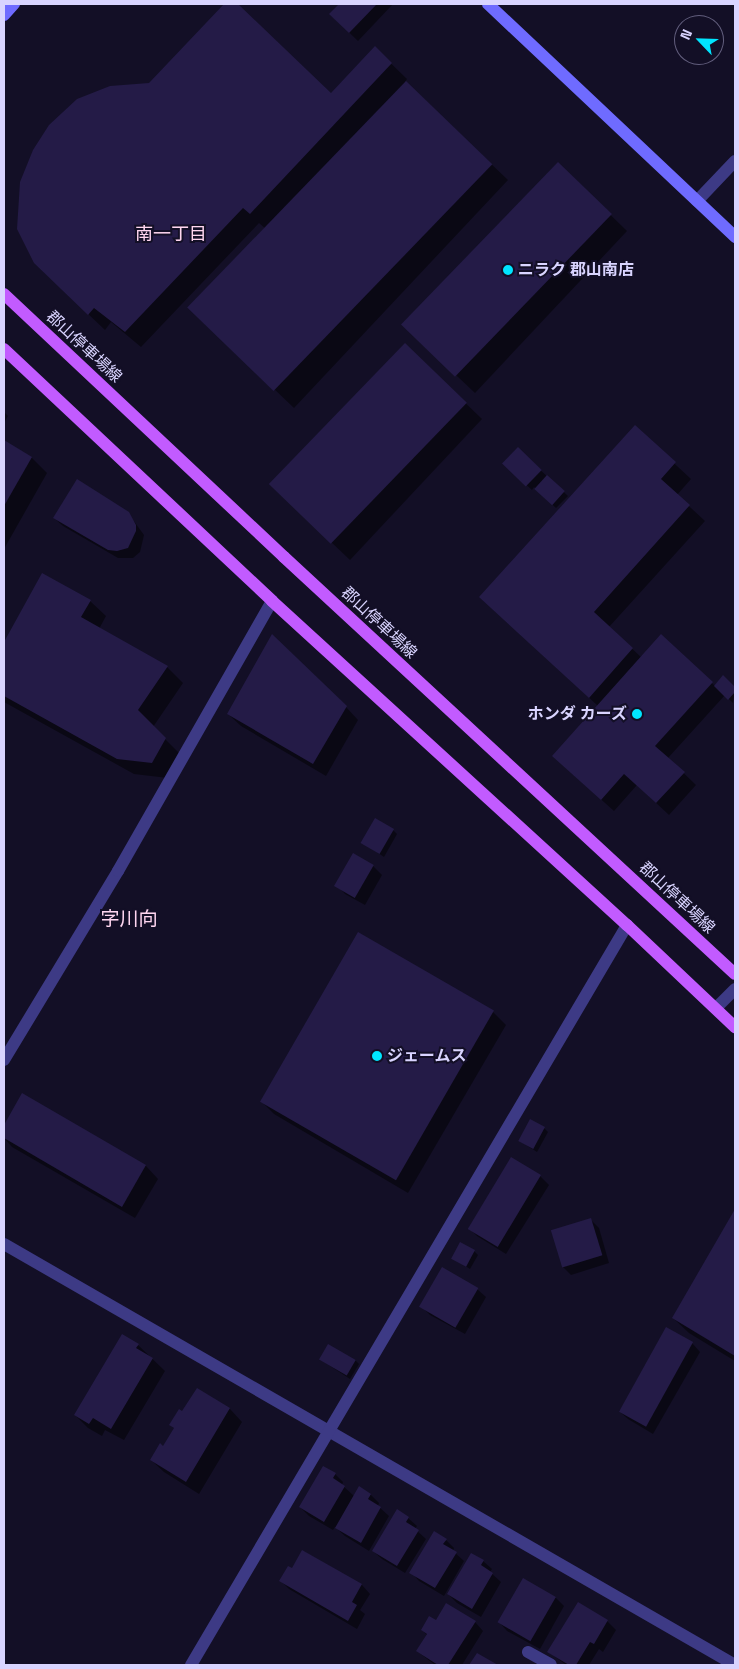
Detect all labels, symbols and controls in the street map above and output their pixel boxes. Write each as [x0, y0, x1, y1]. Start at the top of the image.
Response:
north arrow [674, 15, 724, 65]
text: N [676, 26, 696, 42]
district label: 南一丁目 [135, 223, 207, 245]
place label: ニラク 郡山南店 [518, 260, 634, 280]
marker: ニラク 郡山南店 [502, 264, 514, 276]
street label: 郡山停車場線 [42, 307, 126, 387]
street label: 郡山停車場線 [337, 583, 421, 663]
place label: ホンダ カーズ [527, 704, 627, 724]
marker: ホンダ カーズ [631, 708, 643, 720]
street label: 郡山停車場線 [635, 858, 719, 938]
district label: 字川向 [101, 908, 157, 930]
place label: ジェームス [387, 1046, 467, 1066]
marker: ジェームス [371, 1050, 383, 1062]

